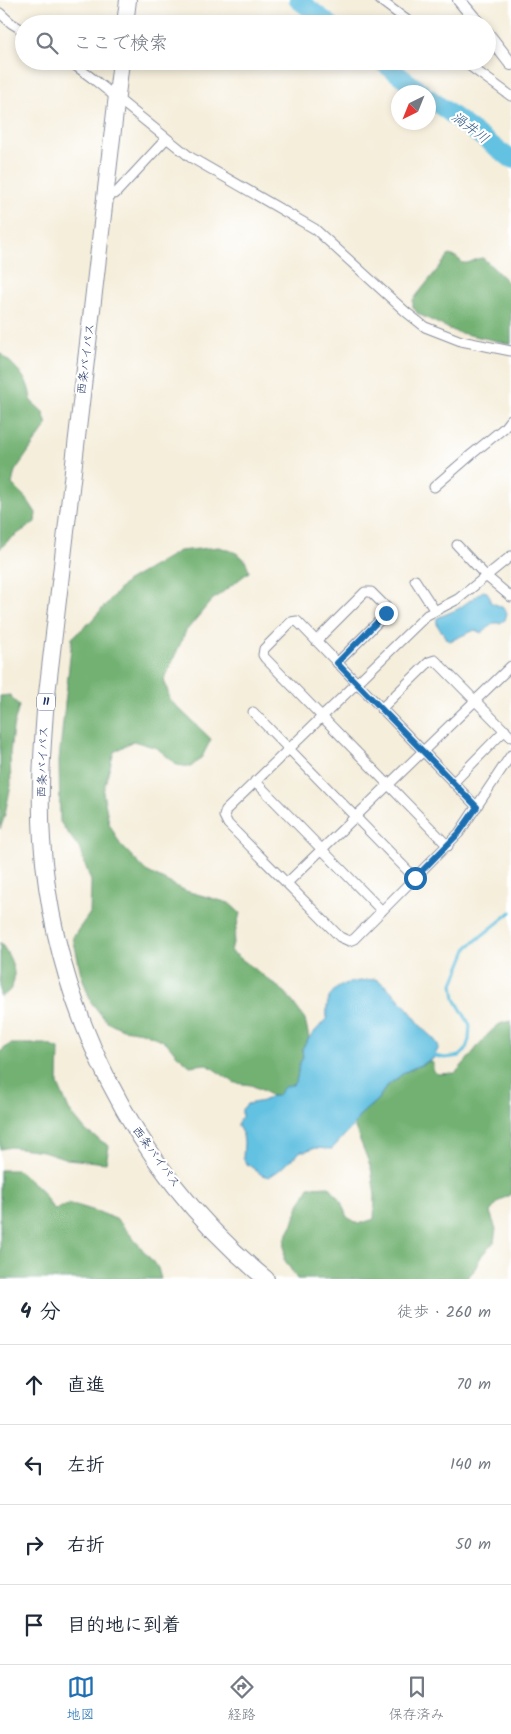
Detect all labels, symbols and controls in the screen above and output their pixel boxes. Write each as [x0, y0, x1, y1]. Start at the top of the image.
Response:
search box [15, 15, 496, 70]
icon: search [33, 29, 61, 57]
text: ここで検索 [73, 29, 168, 59]
north arrow [391, 85, 436, 130]
water label: 渦井川 [447, 107, 493, 149]
street label: 西条バイパス [72, 322, 100, 396]
route end [375, 602, 398, 625]
road number: 11 [37, 694, 55, 710]
street label: 西条バイパス [32, 726, 54, 798]
route start [404, 867, 427, 890]
street label: 西条バイパス [127, 1122, 185, 1192]
text: 4 分 [20, 1296, 61, 1329]
text: 徒歩 · 260 m [397, 1300, 491, 1325]
icon: ahead [20, 1371, 48, 1399]
text: 直進 [67, 1371, 105, 1401]
text: 70 m [456, 1372, 491, 1397]
icon: left [20, 1451, 48, 1479]
text: 左折 [67, 1451, 105, 1481]
text: 140 m [450, 1452, 491, 1477]
icon: right [20, 1531, 48, 1559]
text: 右折 [67, 1531, 105, 1561]
text: 50 m [455, 1532, 491, 1557]
icon: arrive [20, 1611, 48, 1639]
text: 目的地に到着 [67, 1611, 181, 1641]
tab: 地図 [67, 1673, 95, 1726]
tab: 経路 [228, 1673, 256, 1726]
tab: 保存済み [389, 1673, 445, 1726]

